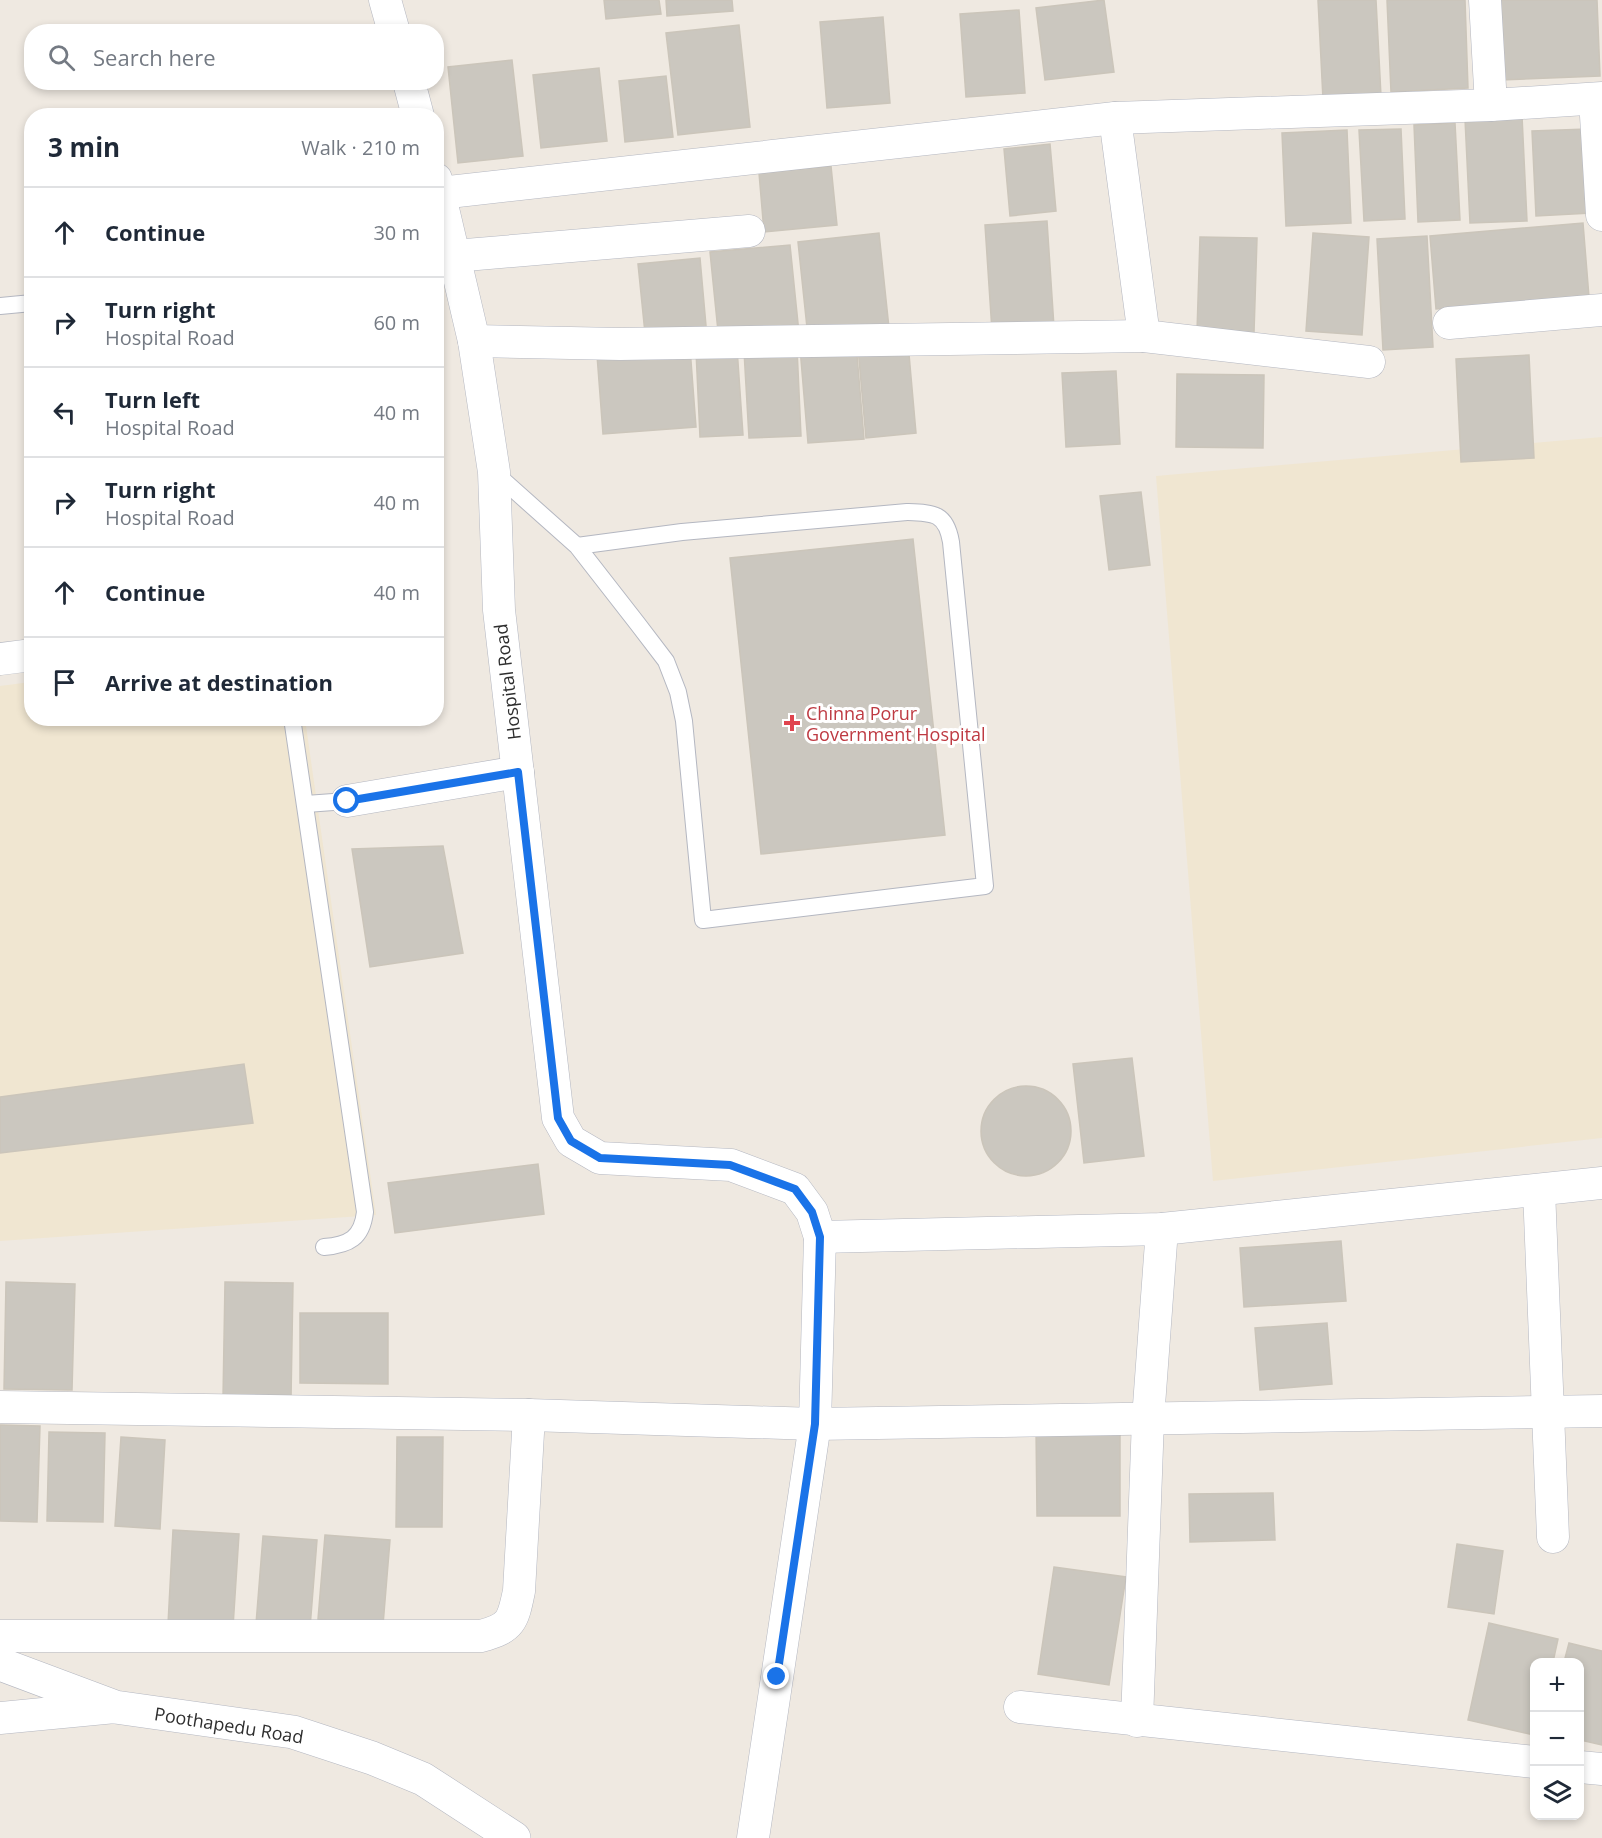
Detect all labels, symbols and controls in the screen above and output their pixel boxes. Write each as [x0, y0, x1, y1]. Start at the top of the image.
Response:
search box [24, 24, 444, 90]
icon: search [45, 41, 78, 74]
text: Search here [93, 42, 216, 72]
text: 3 min [48, 129, 120, 165]
text: Walk · 210 m [301, 134, 420, 161]
icon: ahead [48, 216, 81, 249]
text: Continue [105, 217, 205, 247]
text: 30 m [373, 219, 420, 246]
text: Turn right [105, 294, 216, 324]
icon: right [48, 306, 81, 339]
text: 60 m [373, 309, 420, 336]
text: Hospital Road [105, 324, 235, 351]
text: Turn left [105, 384, 200, 414]
icon: left [48, 396, 81, 429]
text: 40 m [373, 399, 420, 426]
text: Hospital Road [105, 414, 235, 441]
text: Turn right [105, 474, 216, 504]
icon: right [48, 486, 81, 519]
text: 40 m [373, 489, 420, 516]
text: Hospital Road [105, 504, 235, 531]
icon: ahead [48, 576, 81, 609]
text: Continue [105, 577, 205, 607]
text: 40 m [373, 579, 420, 606]
street label: Hospital Road [488, 623, 526, 741]
icon: arrive [48, 666, 81, 699]
text: Arrive at destination [105, 667, 333, 697]
place label: Chinna Porur Government Hospital [806, 701, 986, 746]
marker: Chinna Porur Government Hospital [783, 714, 801, 732]
route start [333, 787, 359, 813]
map controls [1530, 1658, 1584, 1820]
button: + [1530, 1658, 1584, 1712]
route end [763, 1663, 789, 1689]
street label: Poothapedu Road [153, 1701, 305, 1749]
button: − [1530, 1712, 1584, 1766]
button: layers [1530, 1766, 1584, 1820]

